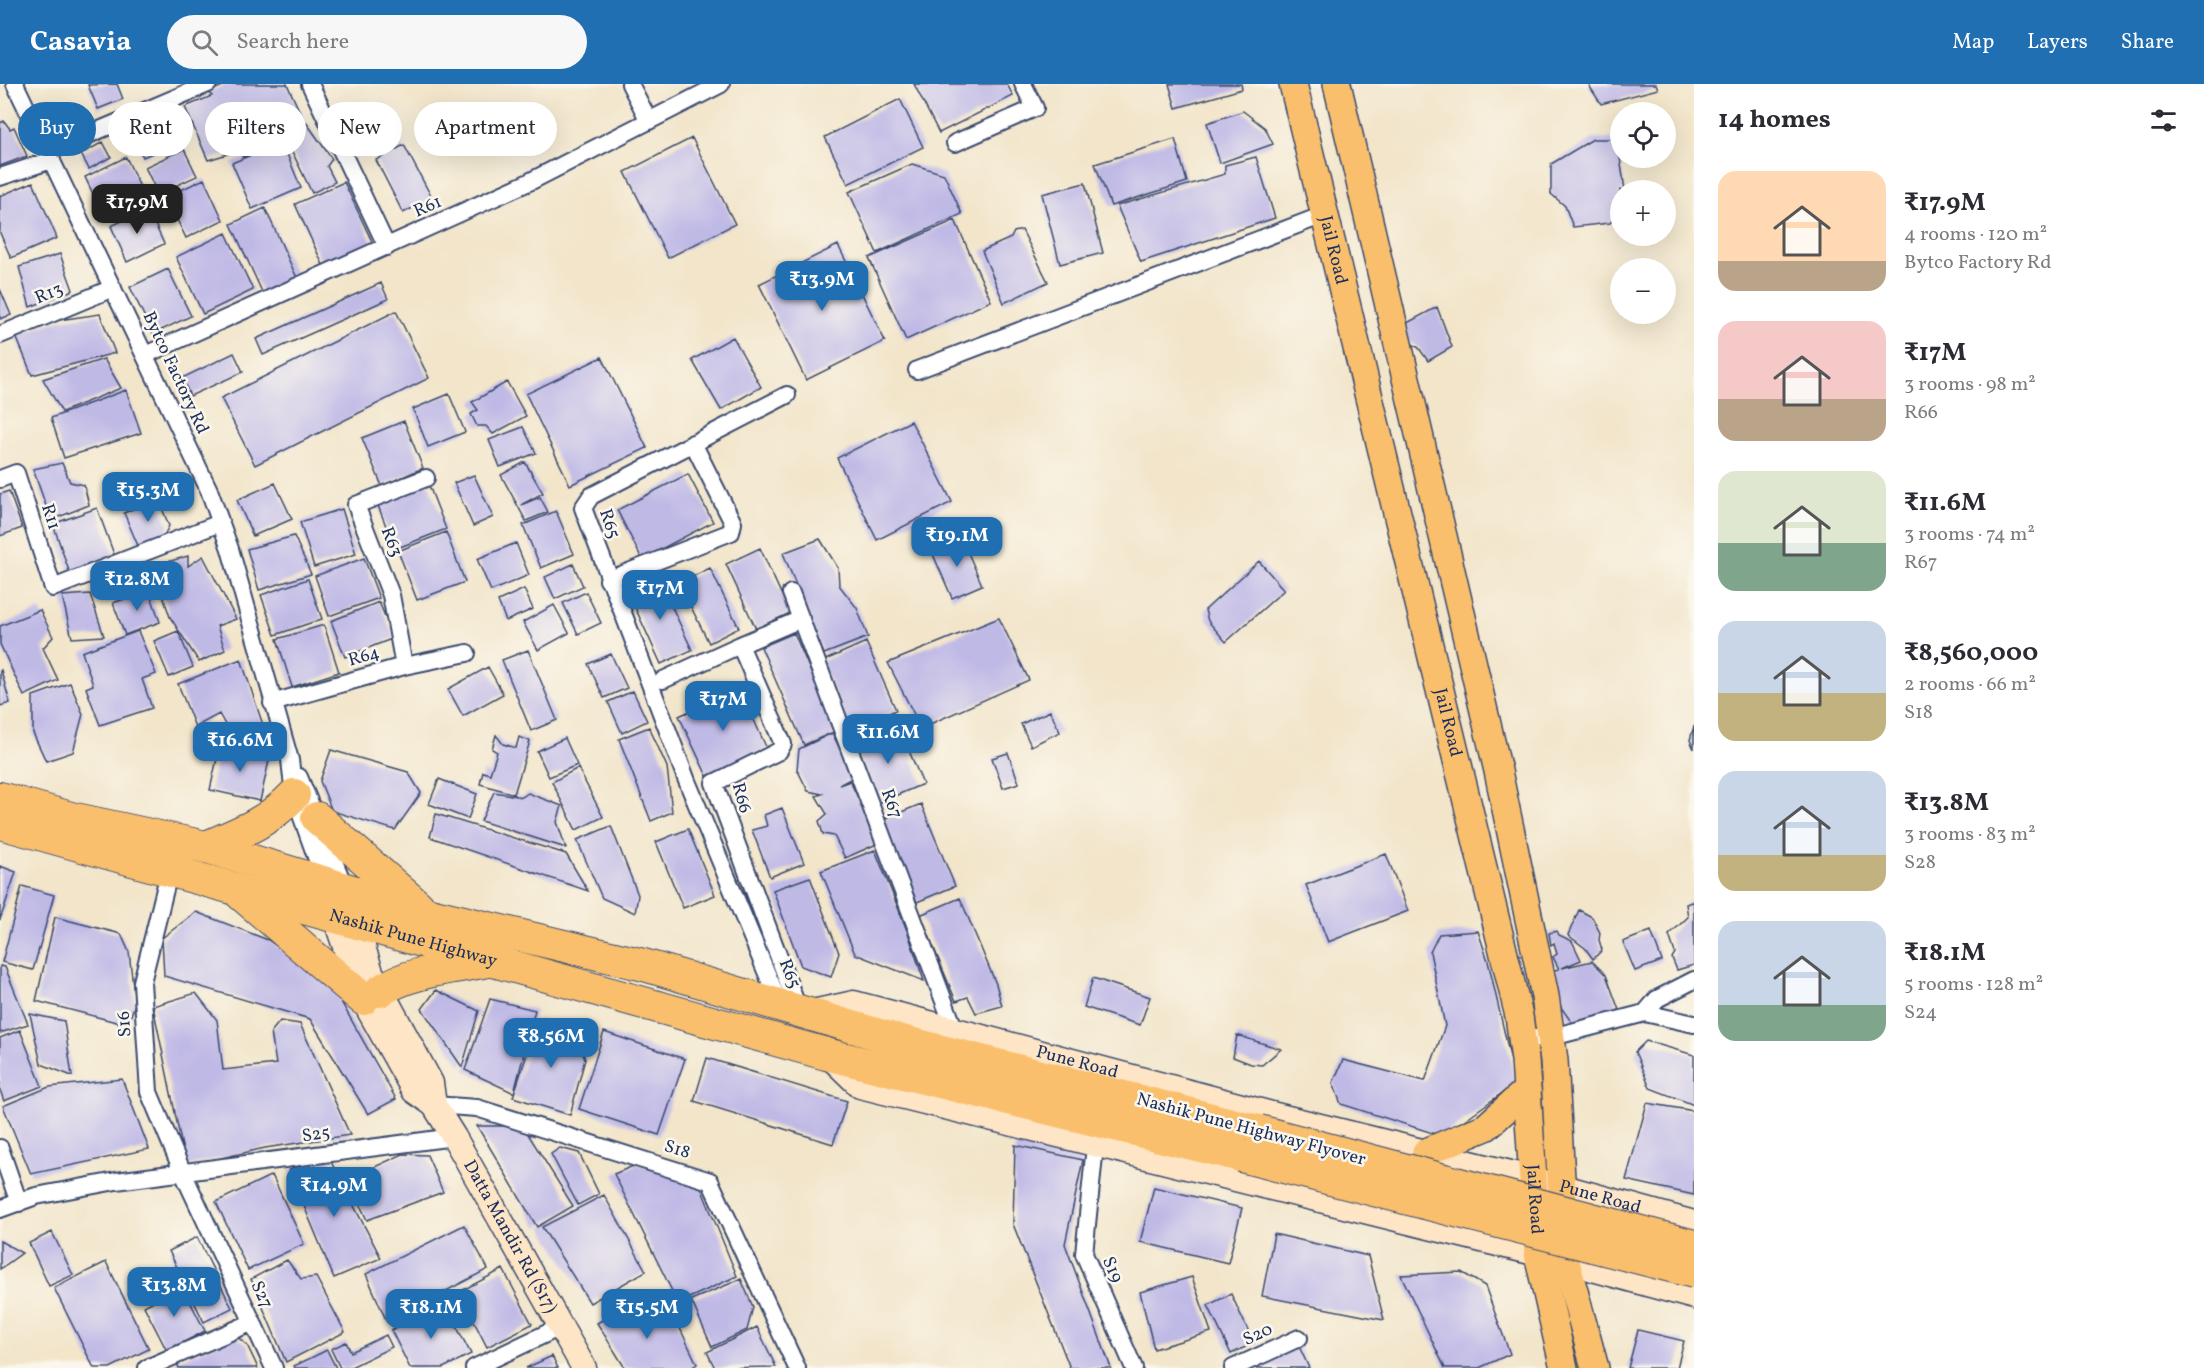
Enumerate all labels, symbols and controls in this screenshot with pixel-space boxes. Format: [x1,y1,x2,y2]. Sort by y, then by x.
search box [167,15,587,69]
text: Casavia [30,23,131,62]
icon: search [188,26,221,59]
text: Search here [236,27,349,58]
text: Map [1952,28,1994,57]
text: Layers [2027,28,2088,57]
text: Share [2121,28,2174,57]
chip: Buy [18,102,96,156]
chip: Rent [108,102,193,156]
chip: Filters [205,102,306,156]
chip: New [318,102,402,156]
chip: Apartment [414,102,557,156]
map controls [1610,102,1676,324]
button: locate [1610,102,1676,168]
text: 14 homes [1718,102,1831,138]
icon: filters [2147,104,2180,137]
button: + [1610,180,1676,246]
pin: ₹17.9M [88,184,186,235]
text: ₹17.9M [1904,185,1986,221]
text: ₹17.9M [106,189,168,217]
street label: R61 [410,190,446,224]
icon: home [1766,195,1838,267]
street label: Jail Road [1313,213,1354,287]
text: 4 rooms · 120 m² [1904,221,2047,249]
text: Bytco Factory Rd [1904,249,2051,277]
button: − [1610,258,1676,324]
pin: ₹13.9M [773,261,871,312]
text: ₹13.9M [789,266,855,294]
street label: R13 [31,277,67,311]
street label: Bytco Factory Rd [136,308,214,438]
text: ₹17M [1904,335,1966,371]
icon: home [1766,345,1838,417]
text: 3 rooms · 98 m² [1904,371,2036,399]
text: R66 [1904,399,1938,427]
pin: ₹15.3M [99,472,197,523]
text: ₹15.3M [116,477,180,505]
text: ₹11.6M [1904,485,1986,521]
icon: home [1766,495,1838,567]
street label: R11 [34,501,66,533]
street label: R65 [592,506,626,542]
pin: ₹19.1M [908,517,1006,568]
text: 3 rooms · 74 m² [1904,521,2035,549]
text: ₹19.1M [925,522,989,550]
street label: R63 [374,523,408,561]
text: R67 [1904,549,1938,577]
pin: ₹12.8M [88,561,186,612]
text: ₹12.8M [104,566,170,594]
pin: ₹17M [624,570,696,621]
text: ₹17M [636,575,684,603]
text: ₹8,560,000 [1904,635,2038,671]
street label: R64 [345,641,383,673]
icon: home [1766,645,1838,717]
text: 2 rooms · 66 m² [1904,671,2036,699]
pin: ₹17M [687,681,759,732]
text: ₹17M [699,686,747,714]
street label: Jail Road [1427,686,1468,759]
text: S18 [1904,699,1933,727]
pin: ₹11.6M [839,714,937,765]
text: ₹11.6M [856,719,920,747]
pin: ₹16.6M [191,722,289,773]
text: ₹16.6M [207,727,273,755]
street label: R66 [725,780,757,816]
text: ₹13.8M [1904,785,1989,821]
street label: R67 [874,786,908,822]
icon: home [1766,795,1838,867]
text: 3 rooms · 83 m² [1904,821,2036,849]
text: S28 [1904,849,1936,877]
street label: Nashik Pune Highway [326,903,500,974]
text: ₹18.1M [1904,935,1986,971]
icon: home [1766,945,1838,1017]
street label: R65 [772,955,806,993]
text: 5 rooms · 128 m² [1904,971,2043,999]
text: S24 [1904,999,1937,1027]
street label: S16 [112,1010,138,1038]
pin: ₹8.56M [502,1018,600,1069]
text: ₹8.56M [517,1023,585,1051]
street label: Pune Road [1033,1039,1121,1085]
street label: Nashik Pune Highway Flyover [1134,1087,1369,1173]
street label: S25 [300,1121,332,1149]
street label: S18 [661,1134,693,1166]
street label: Datta Mandir Rd (S17) [457,1155,563,1318]
street label: Jail Road [1520,1164,1549,1235]
pin: ₹14.9M [285,1167,383,1218]
text: ₹14.9M [300,1172,368,1200]
street label: Pune Road [1556,1174,1644,1220]
street label: S19 [1095,1253,1129,1287]
pin: ₹13.8M [125,1267,223,1318]
text: ₹13.8M [141,1272,207,1300]
street label: S27 [244,1277,278,1313]
pin: ₹18.1M [382,1289,480,1340]
pin: ₹15.5M [598,1289,696,1340]
text: ₹18.1M [400,1294,462,1322]
text: ₹15.5M [615,1294,679,1322]
street label: S20 [1239,1317,1277,1353]

